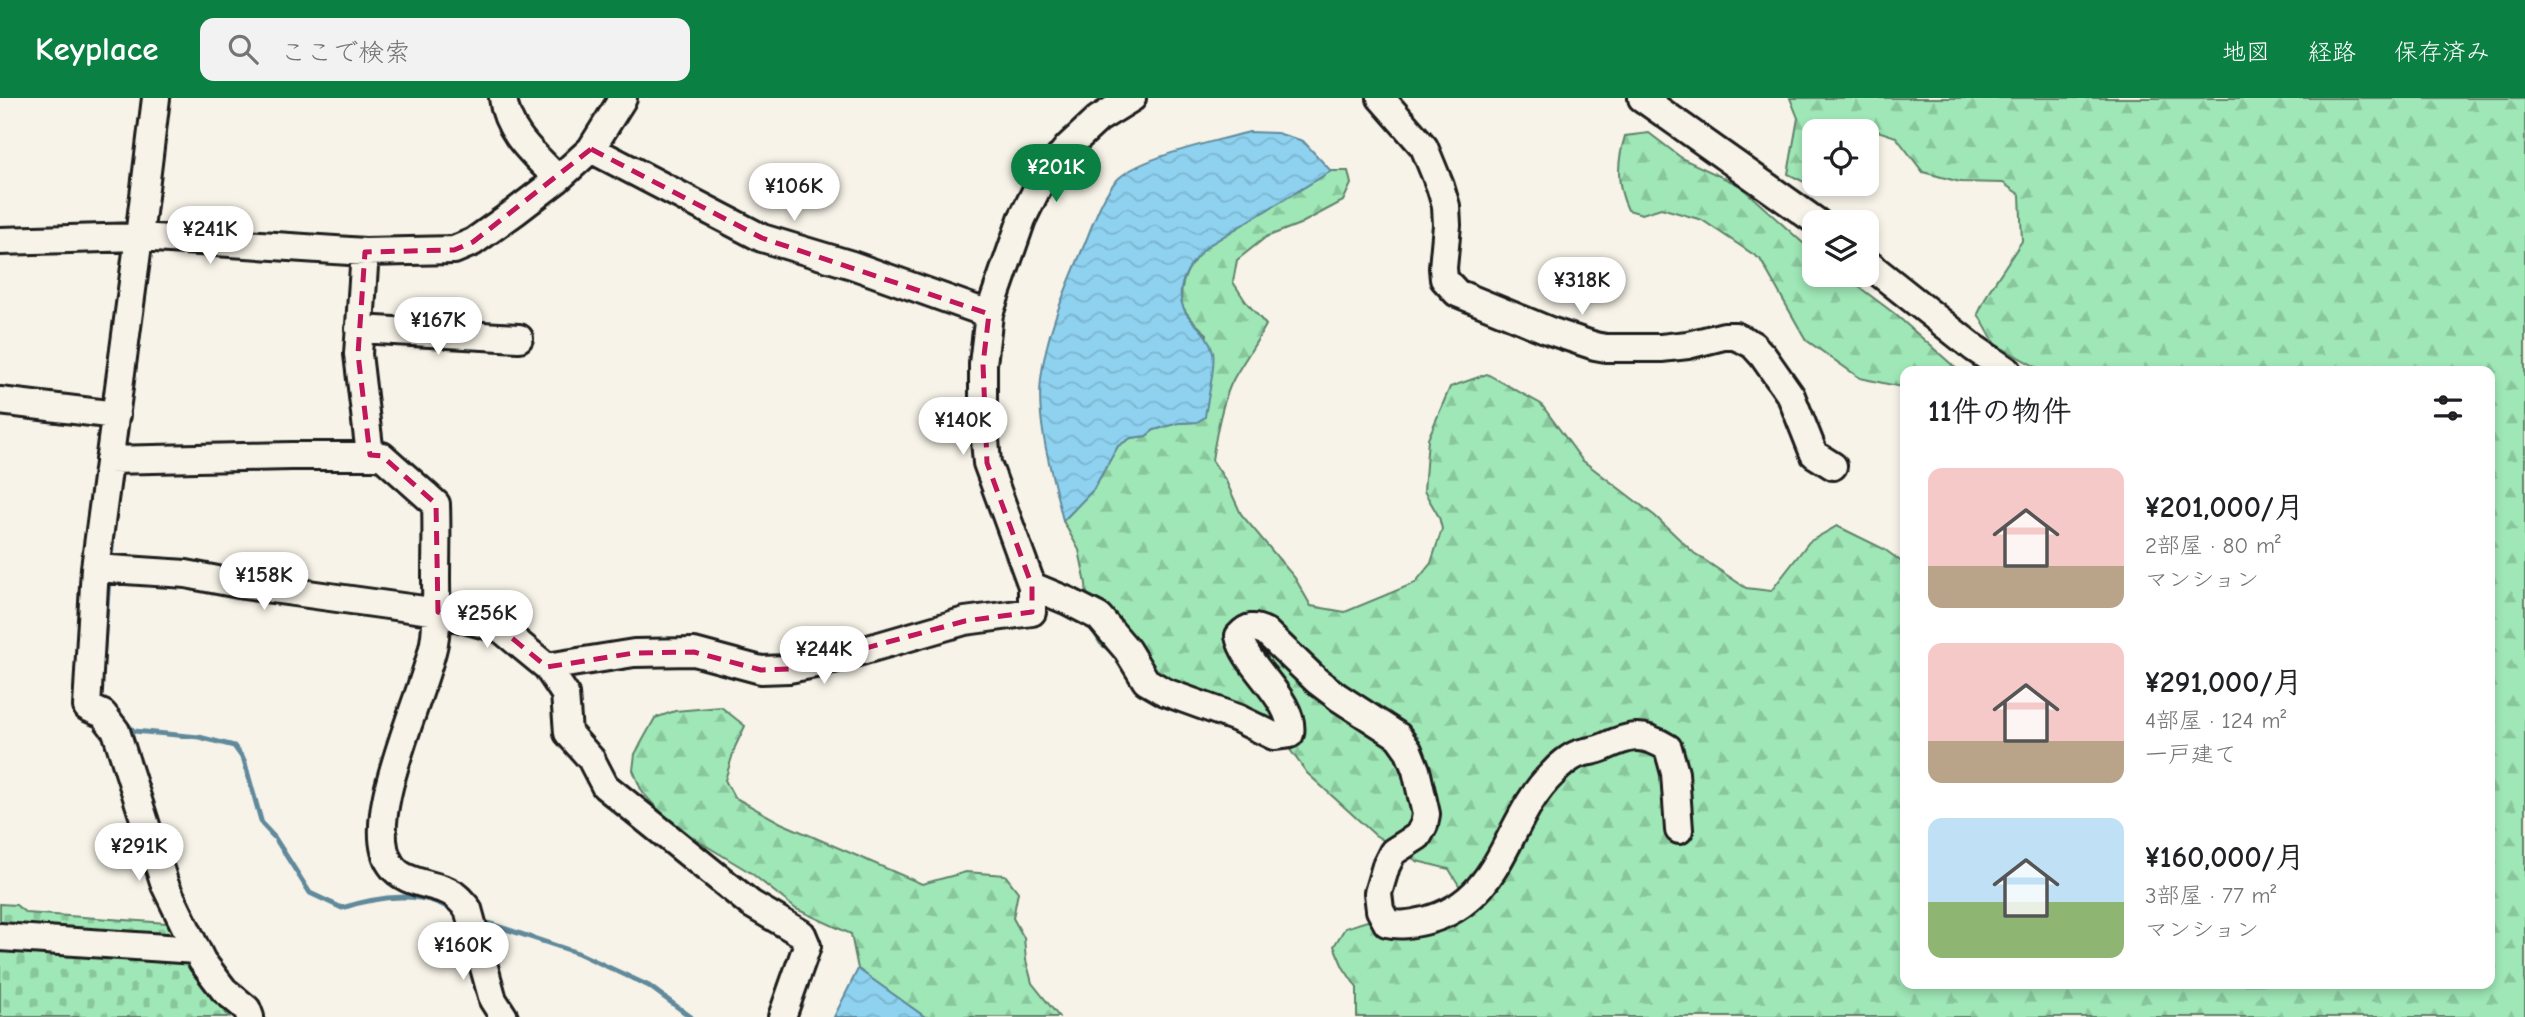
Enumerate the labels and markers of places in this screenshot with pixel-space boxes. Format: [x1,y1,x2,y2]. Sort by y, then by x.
pin: ¥201K [1007,144,1105,204]
pin: ¥106K [745,164,843,223]
pin: ¥241K [161,206,259,266]
pin: ¥318K [1533,258,1631,317]
pin: ¥167K [389,298,487,357]
pin: ¥140K [914,398,1012,457]
pin: ¥158K [215,552,313,612]
pin: ¥256K [438,590,536,650]
pin: ¥244K [775,626,873,686]
pin: ¥291K [90,824,188,883]
pin: ¥160K [414,922,512,982]

